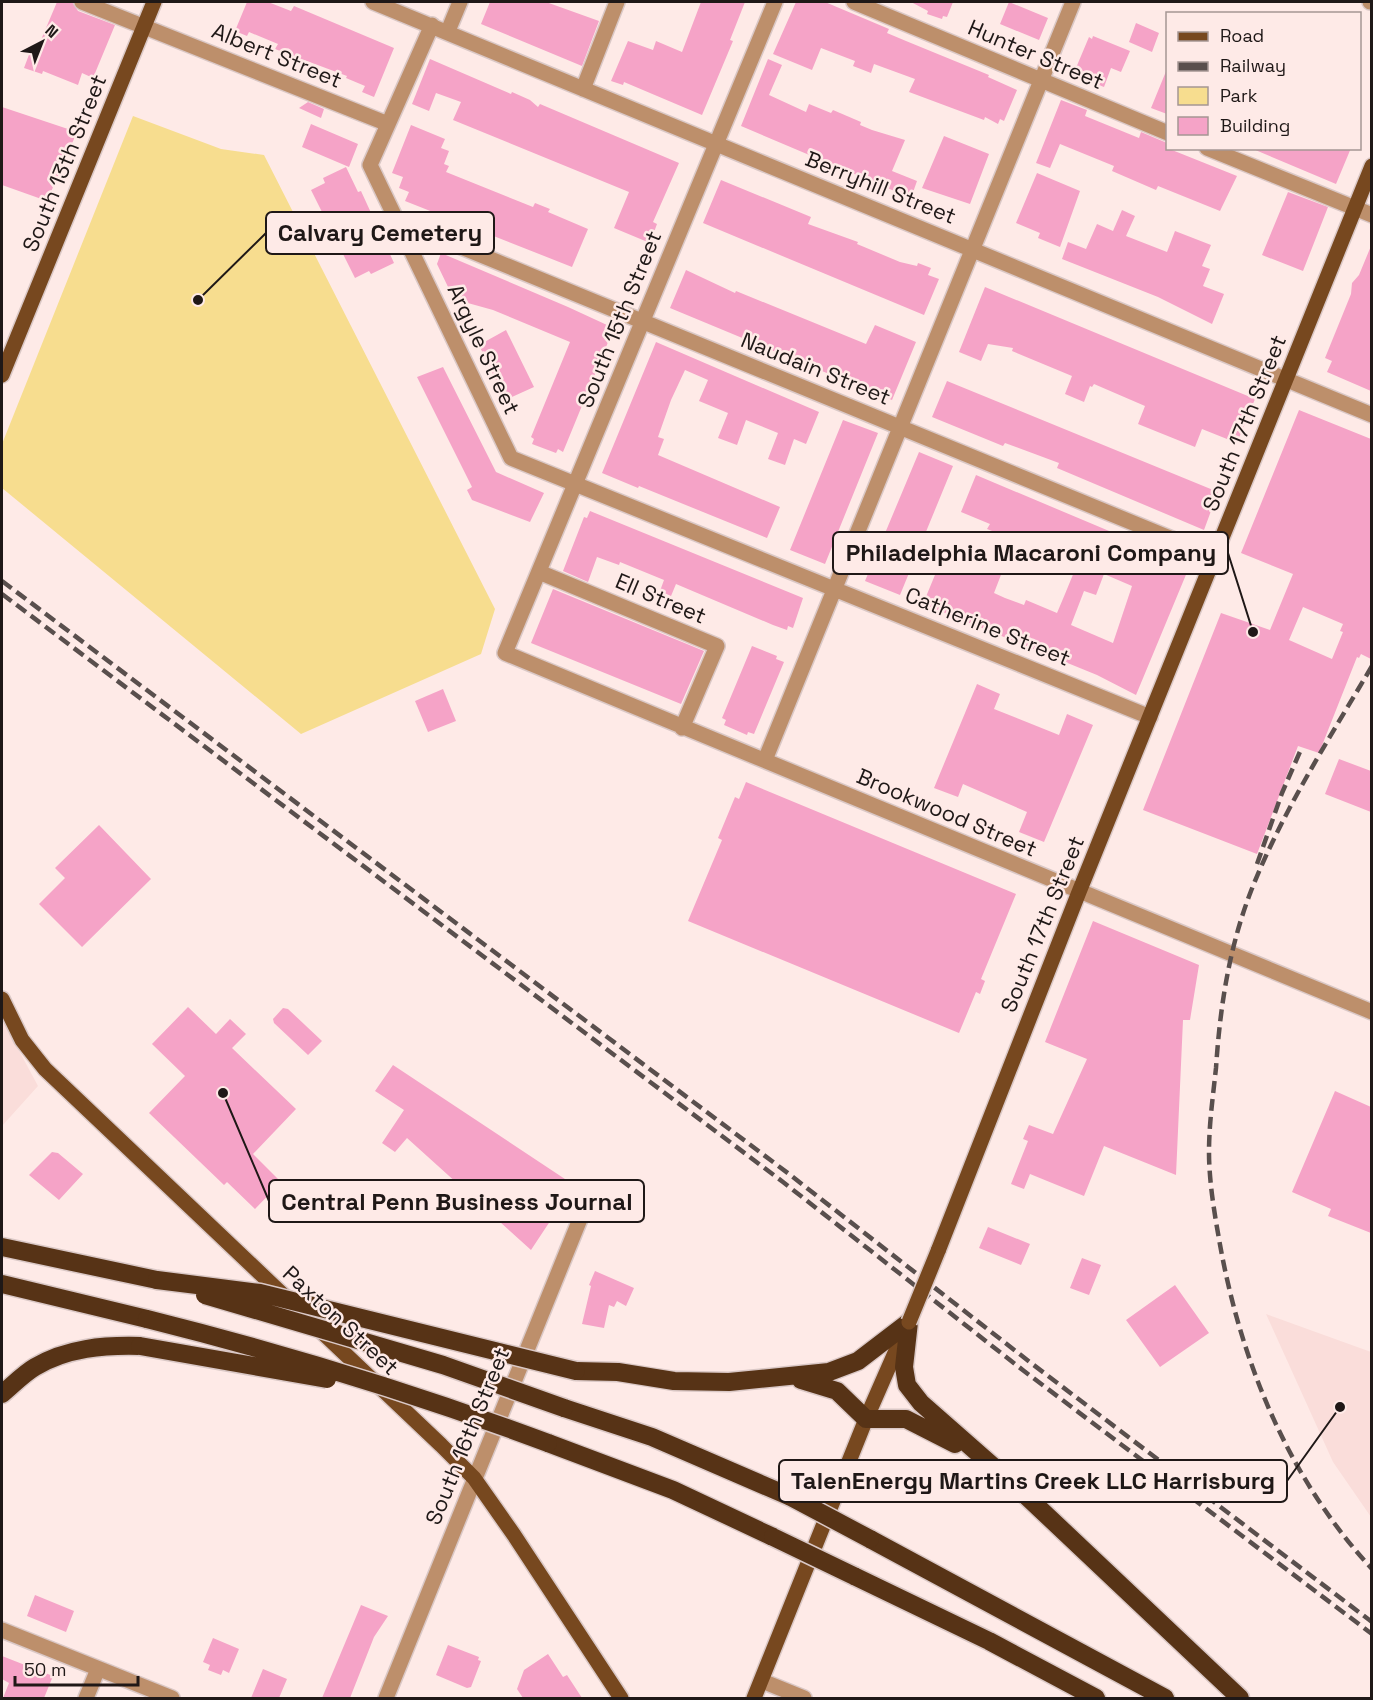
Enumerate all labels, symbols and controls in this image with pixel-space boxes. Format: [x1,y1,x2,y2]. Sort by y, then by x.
north arrow [12,12,72,72]
legend [1166,12,1361,150]
street label: Hunter Street [964,13,1108,95]
street label: Albert Street [208,16,346,94]
text: N [41,20,63,43]
text: Road [1220,24,1264,47]
text: Railway [1220,54,1286,77]
street label: South 13th Street [16,70,112,256]
text: Park [1220,84,1258,107]
text: Building [1220,114,1290,137]
street label: Berryhill Street [802,144,960,230]
callout: Calvary Cemetery [266,212,494,254]
text: Calvary Cemetery [278,217,482,248]
street label: South 15th Street [571,226,667,412]
street label: Argyle Street [442,279,526,419]
street label: Naudain Street [737,325,895,411]
street label: South 17th Street [1196,331,1292,515]
callout: Philadelphia Macaroni Company [833,532,1228,574]
text: Philadelphia Macaroni Company [846,537,1216,568]
street label: Ell Street [611,566,711,630]
street label: Catherine Street [901,580,1075,672]
street label: Brookwood Street [853,761,1041,863]
street label: South 17th Street [994,832,1090,1016]
callout: Central Penn Business Journal [269,1180,644,1222]
text: Central Penn Business Journal [281,1186,633,1217]
street label: Paxton Street [277,1259,405,1381]
street label: South 16th Street [419,1343,515,1529]
callout: TalenEnergy Martins Creek LLC Harrisburg [779,1460,1287,1502]
text: TalenEnergy Martins Creek LLC Harrisburg [791,1465,1275,1496]
scale bar [15,1649,138,1687]
text: 50 m [24,1658,66,1681]

